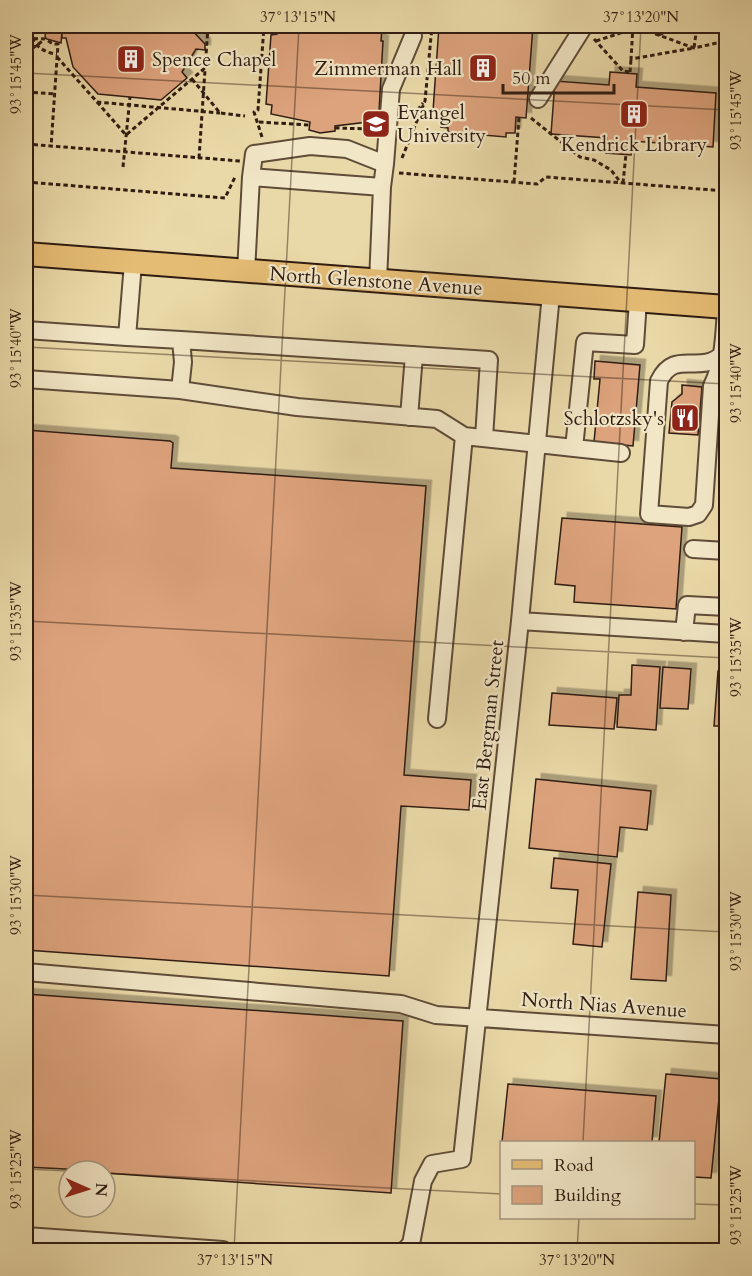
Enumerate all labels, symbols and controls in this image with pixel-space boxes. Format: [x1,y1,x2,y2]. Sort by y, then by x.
text: 37°13'15"N [260,7,336,27]
text: 37°13'20"N [603,7,679,27]
text: 93°15'45"W [6,34,26,114]
building icon: Spence Chapel [115,43,147,75]
place label: Spence Chapel [152,46,276,73]
building icon: Zimmerman Hall [467,52,499,84]
place label: Zimmerman Hall [314,55,462,82]
scale bar [503,57,614,95]
text: 50 m [512,66,551,91]
text: 93°15'45"W [726,70,746,150]
building icon: Kendrick Library [618,98,650,130]
place label: Evangel University [397,99,486,149]
school or university icon: Evangel University [360,108,392,140]
place label: Kendrick Library [561,131,708,158]
street label: North Glenstone Avenue [268,260,484,302]
text: 93°15'40"W [6,308,26,388]
text: 93°15'40"W [726,343,746,423]
restaurant icon: Schlotzsky's [669,402,701,434]
place label: Schlotzsky's [564,405,664,432]
text: 93°15'35"W [6,581,26,661]
text: 93°15'35"W [726,617,746,697]
street label: East Bergman Street [466,638,510,811]
text: 93°15'30"W [6,855,26,935]
text: 93°15'30"W [726,891,746,971]
street label: North Nias Avenue [520,986,688,1024]
text: 93°15'25"W [6,1129,26,1209]
legend [500,1141,695,1219]
text: Road [554,1153,594,1178]
north arrow [57,1159,117,1219]
text: 93°15'25"W [726,1165,746,1245]
text: N [90,1182,112,1197]
text: Building [554,1183,622,1208]
text: 37°13'15"N [197,1250,273,1270]
text: 37°13'20"N [539,1250,615,1270]

